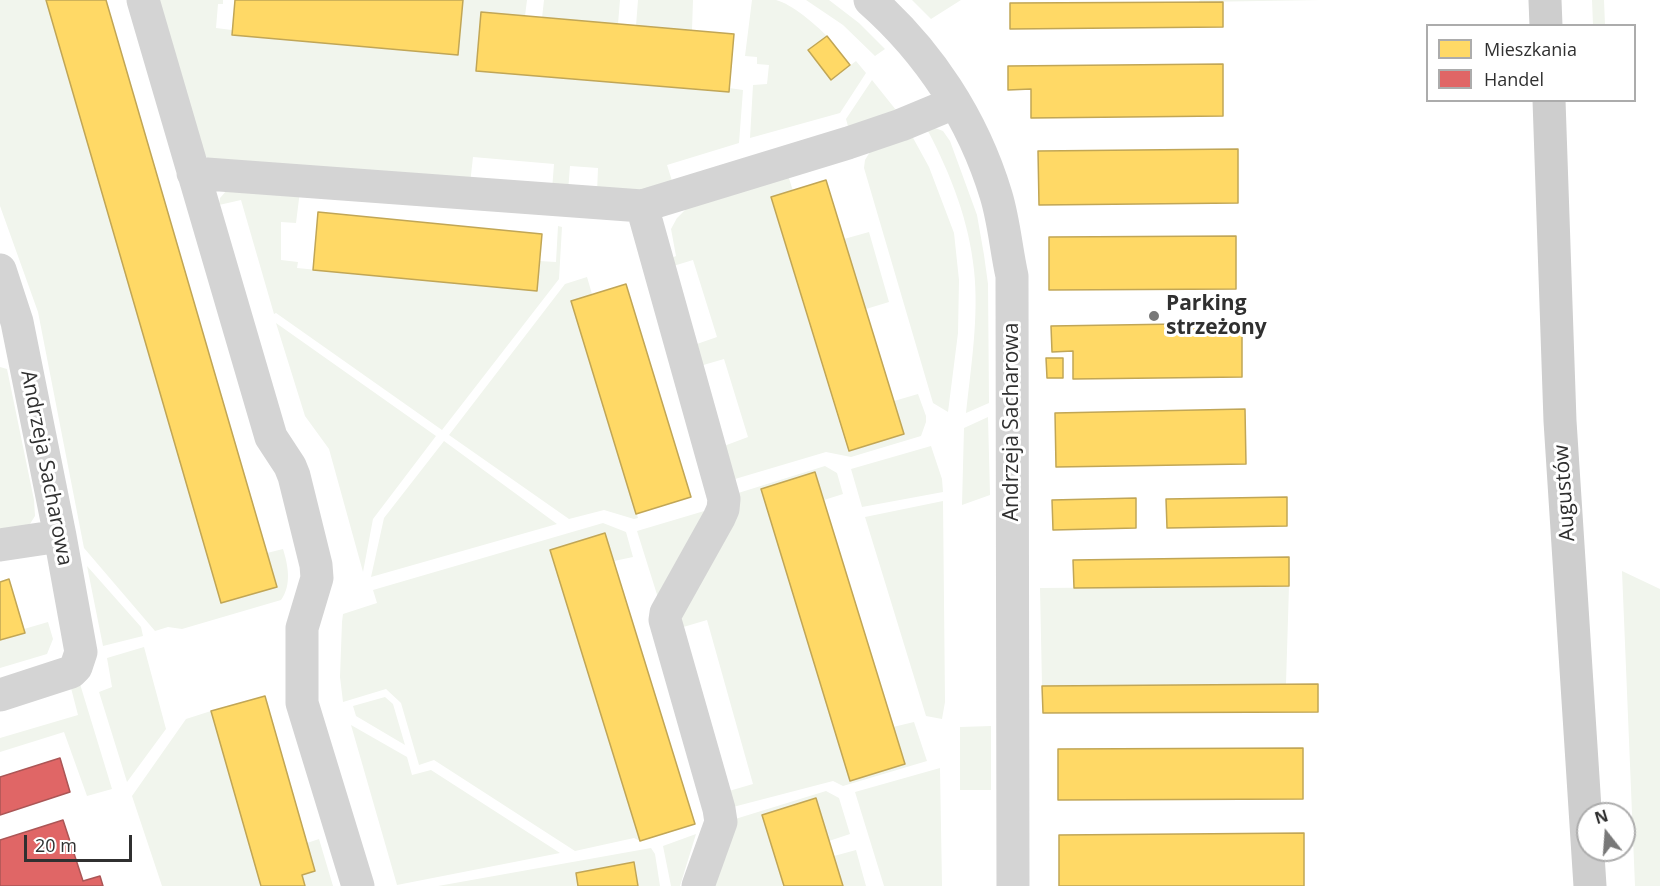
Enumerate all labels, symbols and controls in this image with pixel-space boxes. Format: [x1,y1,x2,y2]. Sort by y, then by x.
legend [1426,24,1636,102]
text: Mieszkania [1484,37,1577,61]
text: Handel [1484,67,1544,91]
place label: Parking strzeżony [1166,291,1267,341]
marker: Parking strzeżony [1147,309,1161,323]
street label: Andrzeja Sacharowa [999,323,1025,521]
street label: Andrzeja Sacharowa [15,368,77,568]
street label: Augustów [1549,444,1581,542]
north arrow [1576,802,1636,862]
text: N [1592,804,1611,829]
scale bar [27,823,135,861]
text: 20 m [35,833,77,857]

